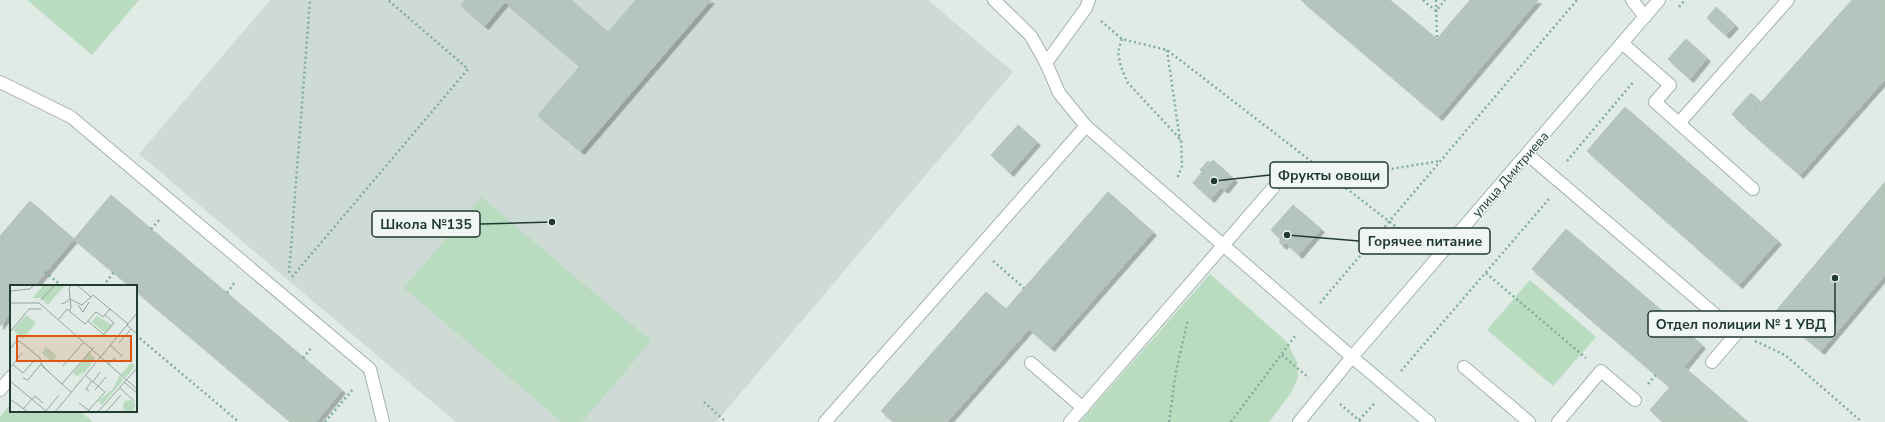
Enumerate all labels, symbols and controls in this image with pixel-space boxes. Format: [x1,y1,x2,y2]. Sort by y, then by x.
street label: улица Дмитриева [1468,128,1553,221]
callout: Фрукты овощи [1270,162,1388,188]
text: Фрукты овощи [1278,166,1380,185]
callout: Школа №135 [372,211,480,237]
text: Школа №135 [380,215,472,234]
callout: Горячее питание [1359,228,1490,254]
text: Горячее питание [1368,232,1482,251]
inset map [10,285,137,412]
callout: Отдел полиции № 1 УВД [1648,311,1835,337]
text: Отдел полиции № 1 УВД [1656,315,1826,334]

